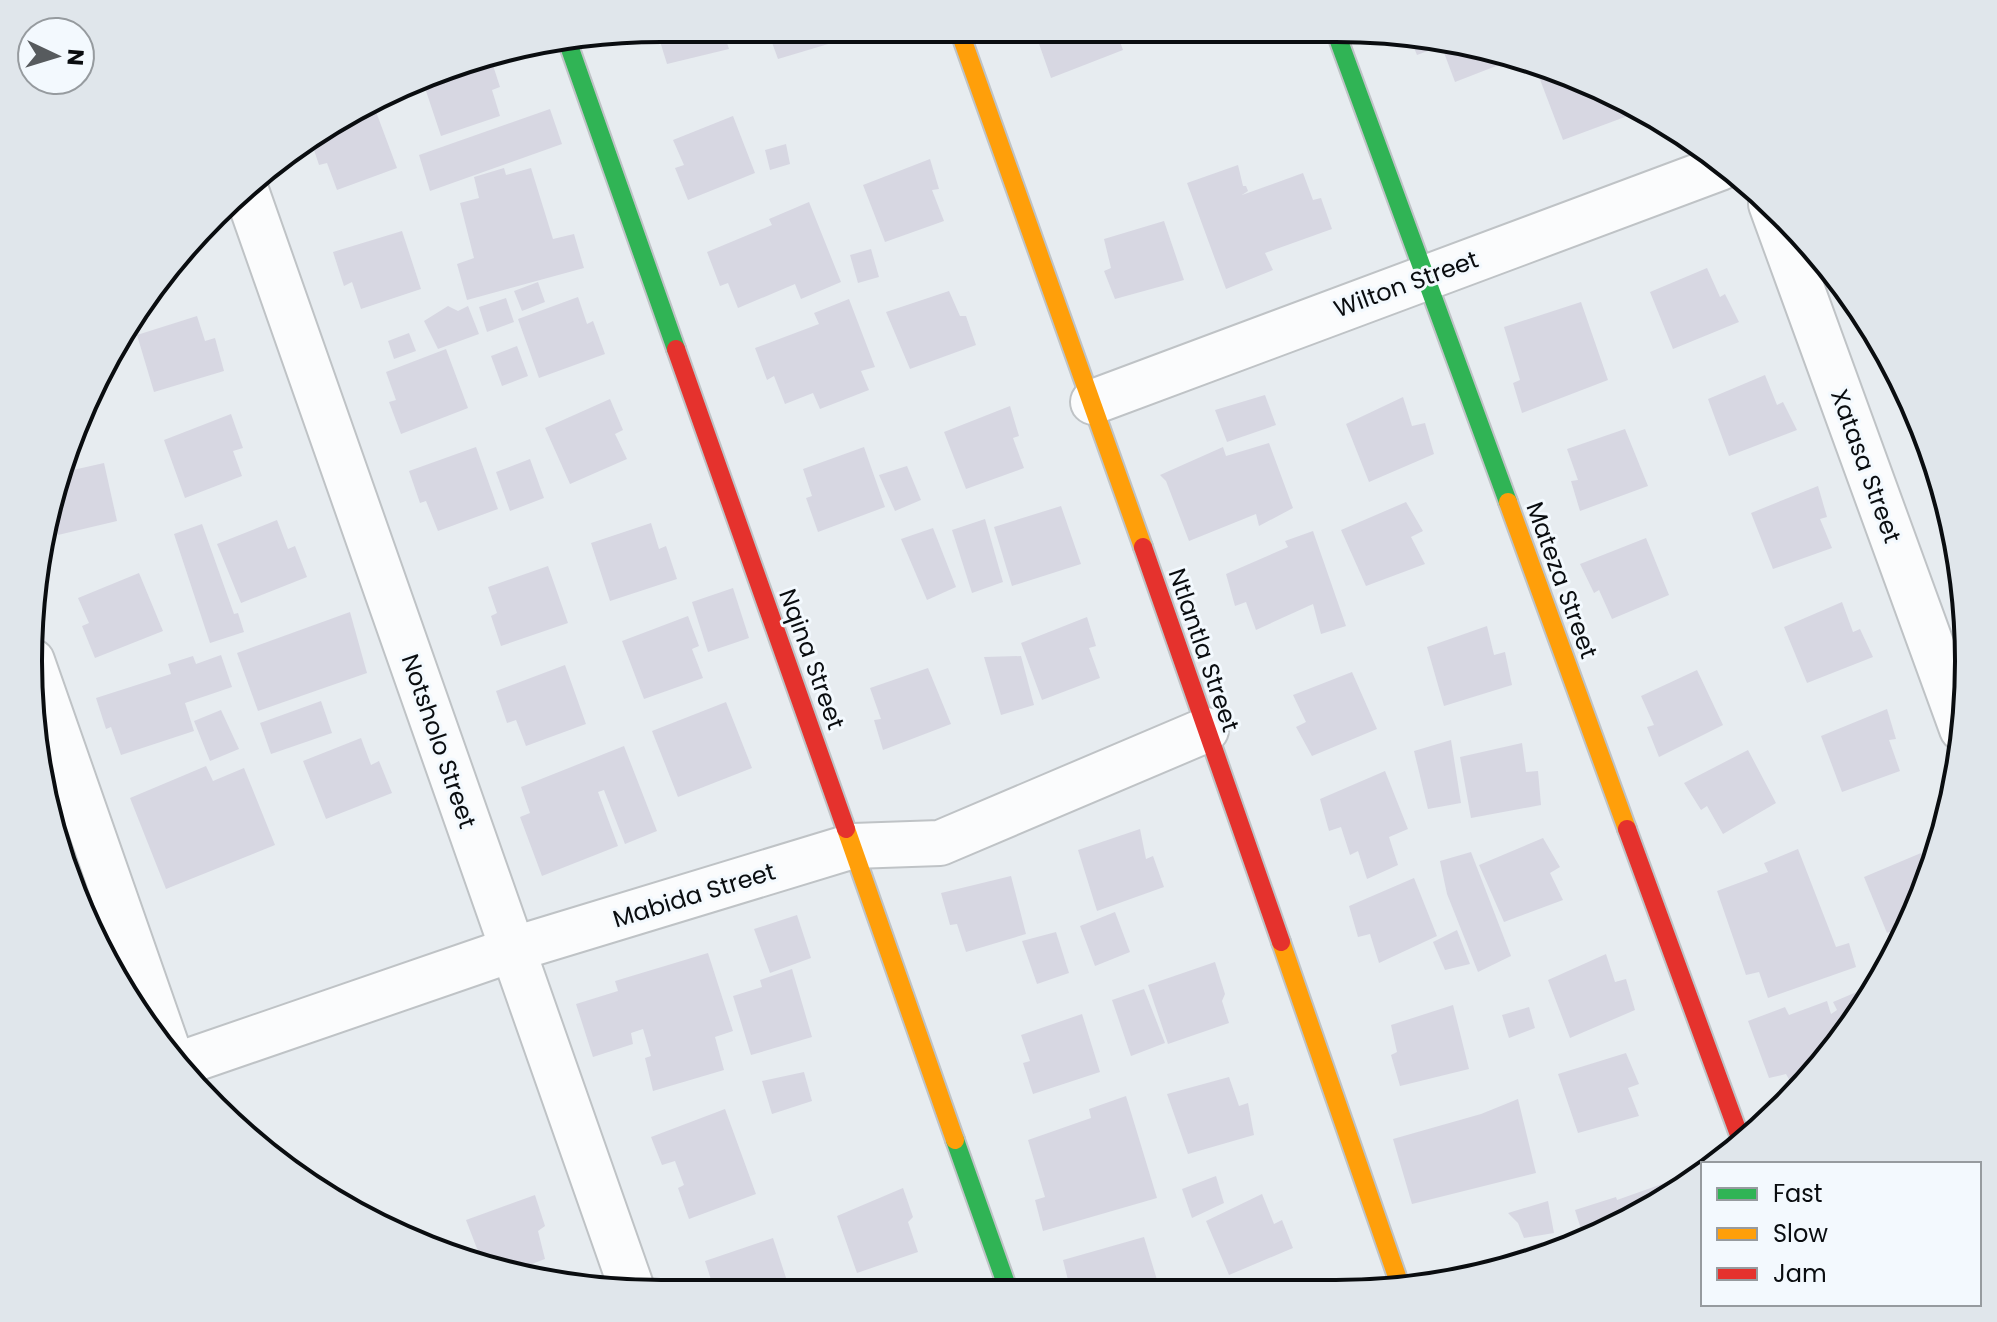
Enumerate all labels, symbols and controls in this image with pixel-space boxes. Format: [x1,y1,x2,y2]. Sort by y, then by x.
north arrow [16,16,96,96]
text: N [59,48,91,67]
street label: Wilton Street [1329,243,1483,325]
street label: Xatasa Street [1823,384,1909,548]
street label: Mateza Street [1518,497,1606,663]
street label: Ntlantla Street [1161,564,1247,736]
street label: Nqina Street [771,584,853,734]
street label: Notsholo Street [394,650,484,832]
street label: Mabida Street [609,855,779,935]
legend [1701,1162,1981,1306]
text: Fast [1773,1177,1823,1210]
text: Slow [1773,1217,1828,1250]
text: Jam [1773,1257,1827,1290]

